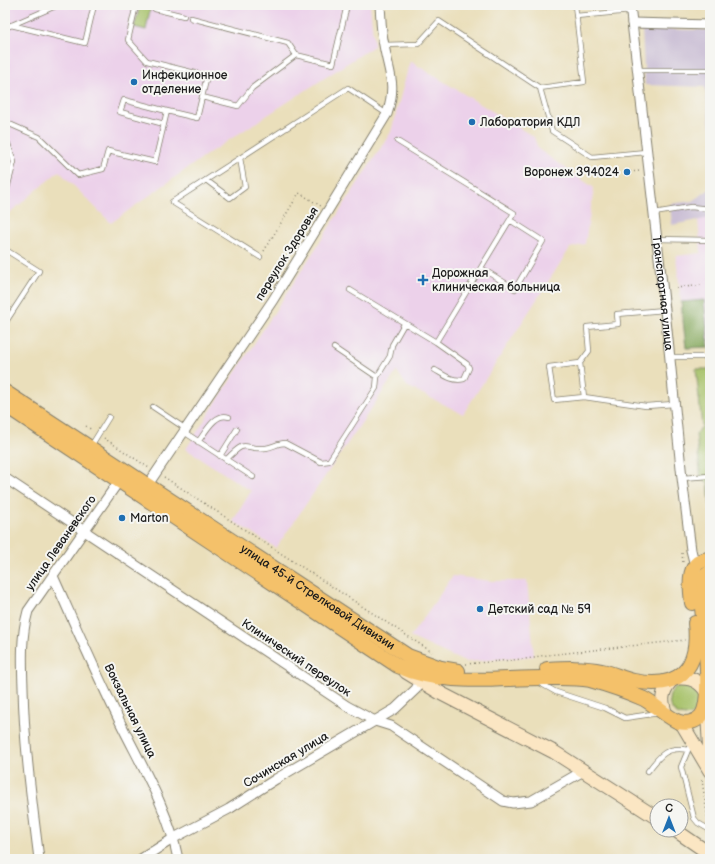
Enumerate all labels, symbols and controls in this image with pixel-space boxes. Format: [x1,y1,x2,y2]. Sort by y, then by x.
place label: Инфекционное отделение [142,68,228,97]
marker: Инфекционное отделение [129,77,139,87]
place label: Лаборатория КДЛ [479,115,580,130]
marker: Лаборатория КДЛ [467,117,477,127]
place label: Воронеж 394024 [524,165,620,180]
marker: Воронеж 394024 [622,167,632,177]
street label: переулок Здоровья [252,204,322,304]
street label: Транспортная улица [649,235,677,352]
place label: Дорожная клиническая больница [432,266,560,295]
marker: Дорожная клиническая больница [417,274,429,286]
street label: улица Леваневского [22,492,100,594]
place label: Marton [130,511,169,526]
marker: Marton [117,513,127,523]
street label: улица 45-й Стрелковой Дивизии [238,541,398,653]
place label: Детский сад № 59 [488,602,591,617]
marker: Детский сад № 59 [475,604,485,614]
street label: Клинический переулок [238,616,354,701]
street label: Вокзальная улица [101,661,159,761]
street label: Сочинская улица [241,729,331,791]
north arrow [649,798,689,838]
text: С [665,802,673,815]

